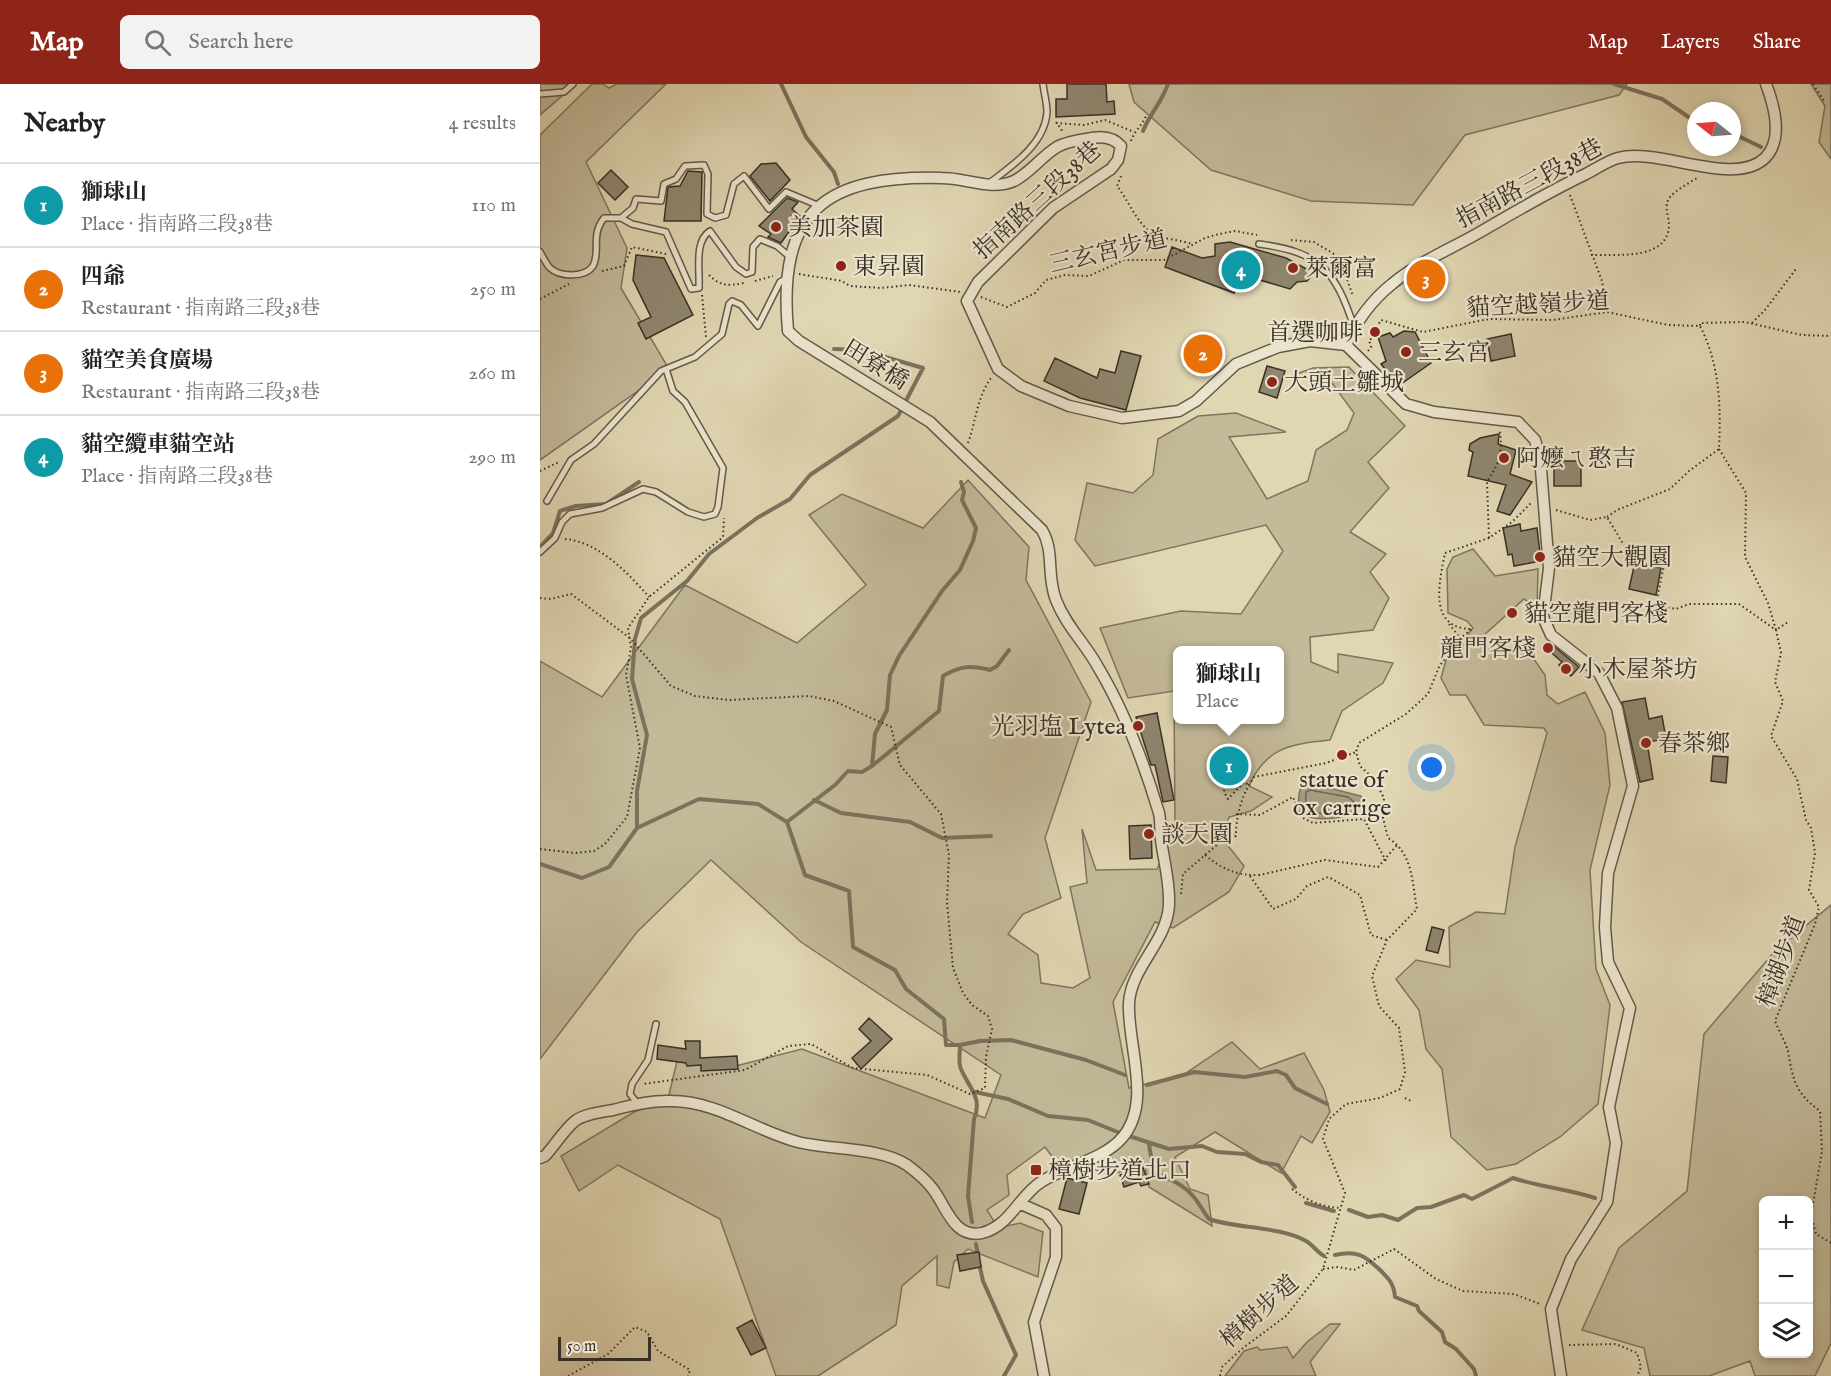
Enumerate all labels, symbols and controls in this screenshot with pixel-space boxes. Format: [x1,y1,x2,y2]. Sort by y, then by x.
search box [120,15,540,69]
text: Map [30,25,84,60]
icon: search [141,26,174,59]
text: Search here [189,28,293,56]
text: Map [1588,29,1628,56]
text: Layers [1661,29,1720,56]
text: Share [1753,29,1801,56]
north arrow [1687,102,1741,156]
text: Nearby [24,107,105,140]
text: 4 results [449,111,516,136]
street label: 指南路三段38巷 [1451,133,1609,236]
street label: 指南路三段38巷 [967,135,1109,267]
text: 獅球山 [81,179,147,207]
text: 1 [40,193,47,218]
text: 110 m [472,193,516,218]
text: Place · 指南路三段38巷 [81,212,273,237]
place label: 美加茶園 [788,213,884,244]
marker: 美加茶園 [769,220,783,234]
street label: 三玄宮步道 [1046,224,1170,281]
pin: 4 [1222,248,1260,292]
place label: 東昇園 [853,252,925,283]
place label: 萊爾富 [1305,254,1377,285]
pin: 3 [1406,256,1446,302]
marker: 東昇園 [834,259,848,273]
marker: 萊爾富 [1286,261,1300,275]
text: 四爺 [81,263,125,291]
text: 2 [39,277,48,302]
text: 250 m [470,277,516,302]
street label: 貓空越嶺步道 [1465,286,1611,325]
text: Restaurant · 指南路三段38巷 [81,296,320,321]
place label: 首選咖啡 [1267,318,1363,349]
marker: 首選咖啡 [1368,325,1382,339]
pin: 2 [1184,332,1222,376]
street label: 田寮橋 [836,333,914,397]
place label: 三玄宮 [1418,338,1490,369]
marker: 三玄宮 [1399,345,1413,359]
text: 貓空美食廣場 [81,347,213,375]
text: 3 [40,361,47,386]
text: 260 m [469,361,516,386]
place label: 大頭土雛城 [1284,368,1404,399]
marker: 大頭土雛城 [1265,375,1279,389]
text: Restaurant · 指南路三段38巷 [81,380,320,405]
text: 貓空纜車貓空站 [81,431,235,459]
place label: 阿嬤ㄟ憨吉 [1516,444,1636,475]
text: 4 [39,445,48,470]
text: 290 m [468,445,516,470]
marker: 阿嬤ㄟ憨吉 [1497,451,1511,465]
text: Place · 指南路三段38巷 [81,464,273,489]
place label: 貓空大觀園 [1552,543,1672,574]
marker: 貓空大觀園 [1533,550,1547,564]
place label: 貓空龍門客棧 [1524,599,1668,630]
marker: 貓空龍門客棧 [1505,606,1519,620]
place label: 龍門客棧 [1440,634,1536,665]
marker: 龍門客棧 [1541,641,1555,655]
popup [1173,646,1284,724]
place label: 小木屋茶坊 [1578,655,1698,686]
text: 獅球山 [1195,661,1262,689]
marker: 小木屋茶坊 [1559,662,1573,676]
text: Place [1195,689,1239,714]
place label: 光羽塩 Lytea [991,712,1127,743]
marker: 光羽塩 Lytea [1131,719,1145,733]
place label: 春茶鄉 [1658,729,1730,760]
marker: 春茶鄉 [1639,736,1653,750]
pin: 1 [1210,744,1248,788]
marker: statue of ox carrige [1335,748,1349,762]
your location [1417,753,1446,782]
place label: statue of ox carrige [1293,765,1391,824]
place label: 談天園 [1161,820,1233,851]
marker: 談天園 [1142,827,1156,841]
street label: 樟湖步道 [1751,911,1813,1012]
place label: 樟樹步道北口 [1048,1156,1192,1187]
marker: 樟樹步道北口 [1029,1163,1043,1177]
map controls [1759,1196,1813,1358]
button: + [1759,1196,1813,1250]
button: − [1759,1250,1813,1304]
street label: 樟樹步道 [1214,1268,1306,1356]
button: layers [1759,1304,1813,1358]
scale bar [558,1334,651,1362]
text: 50 m [567,1337,596,1357]

